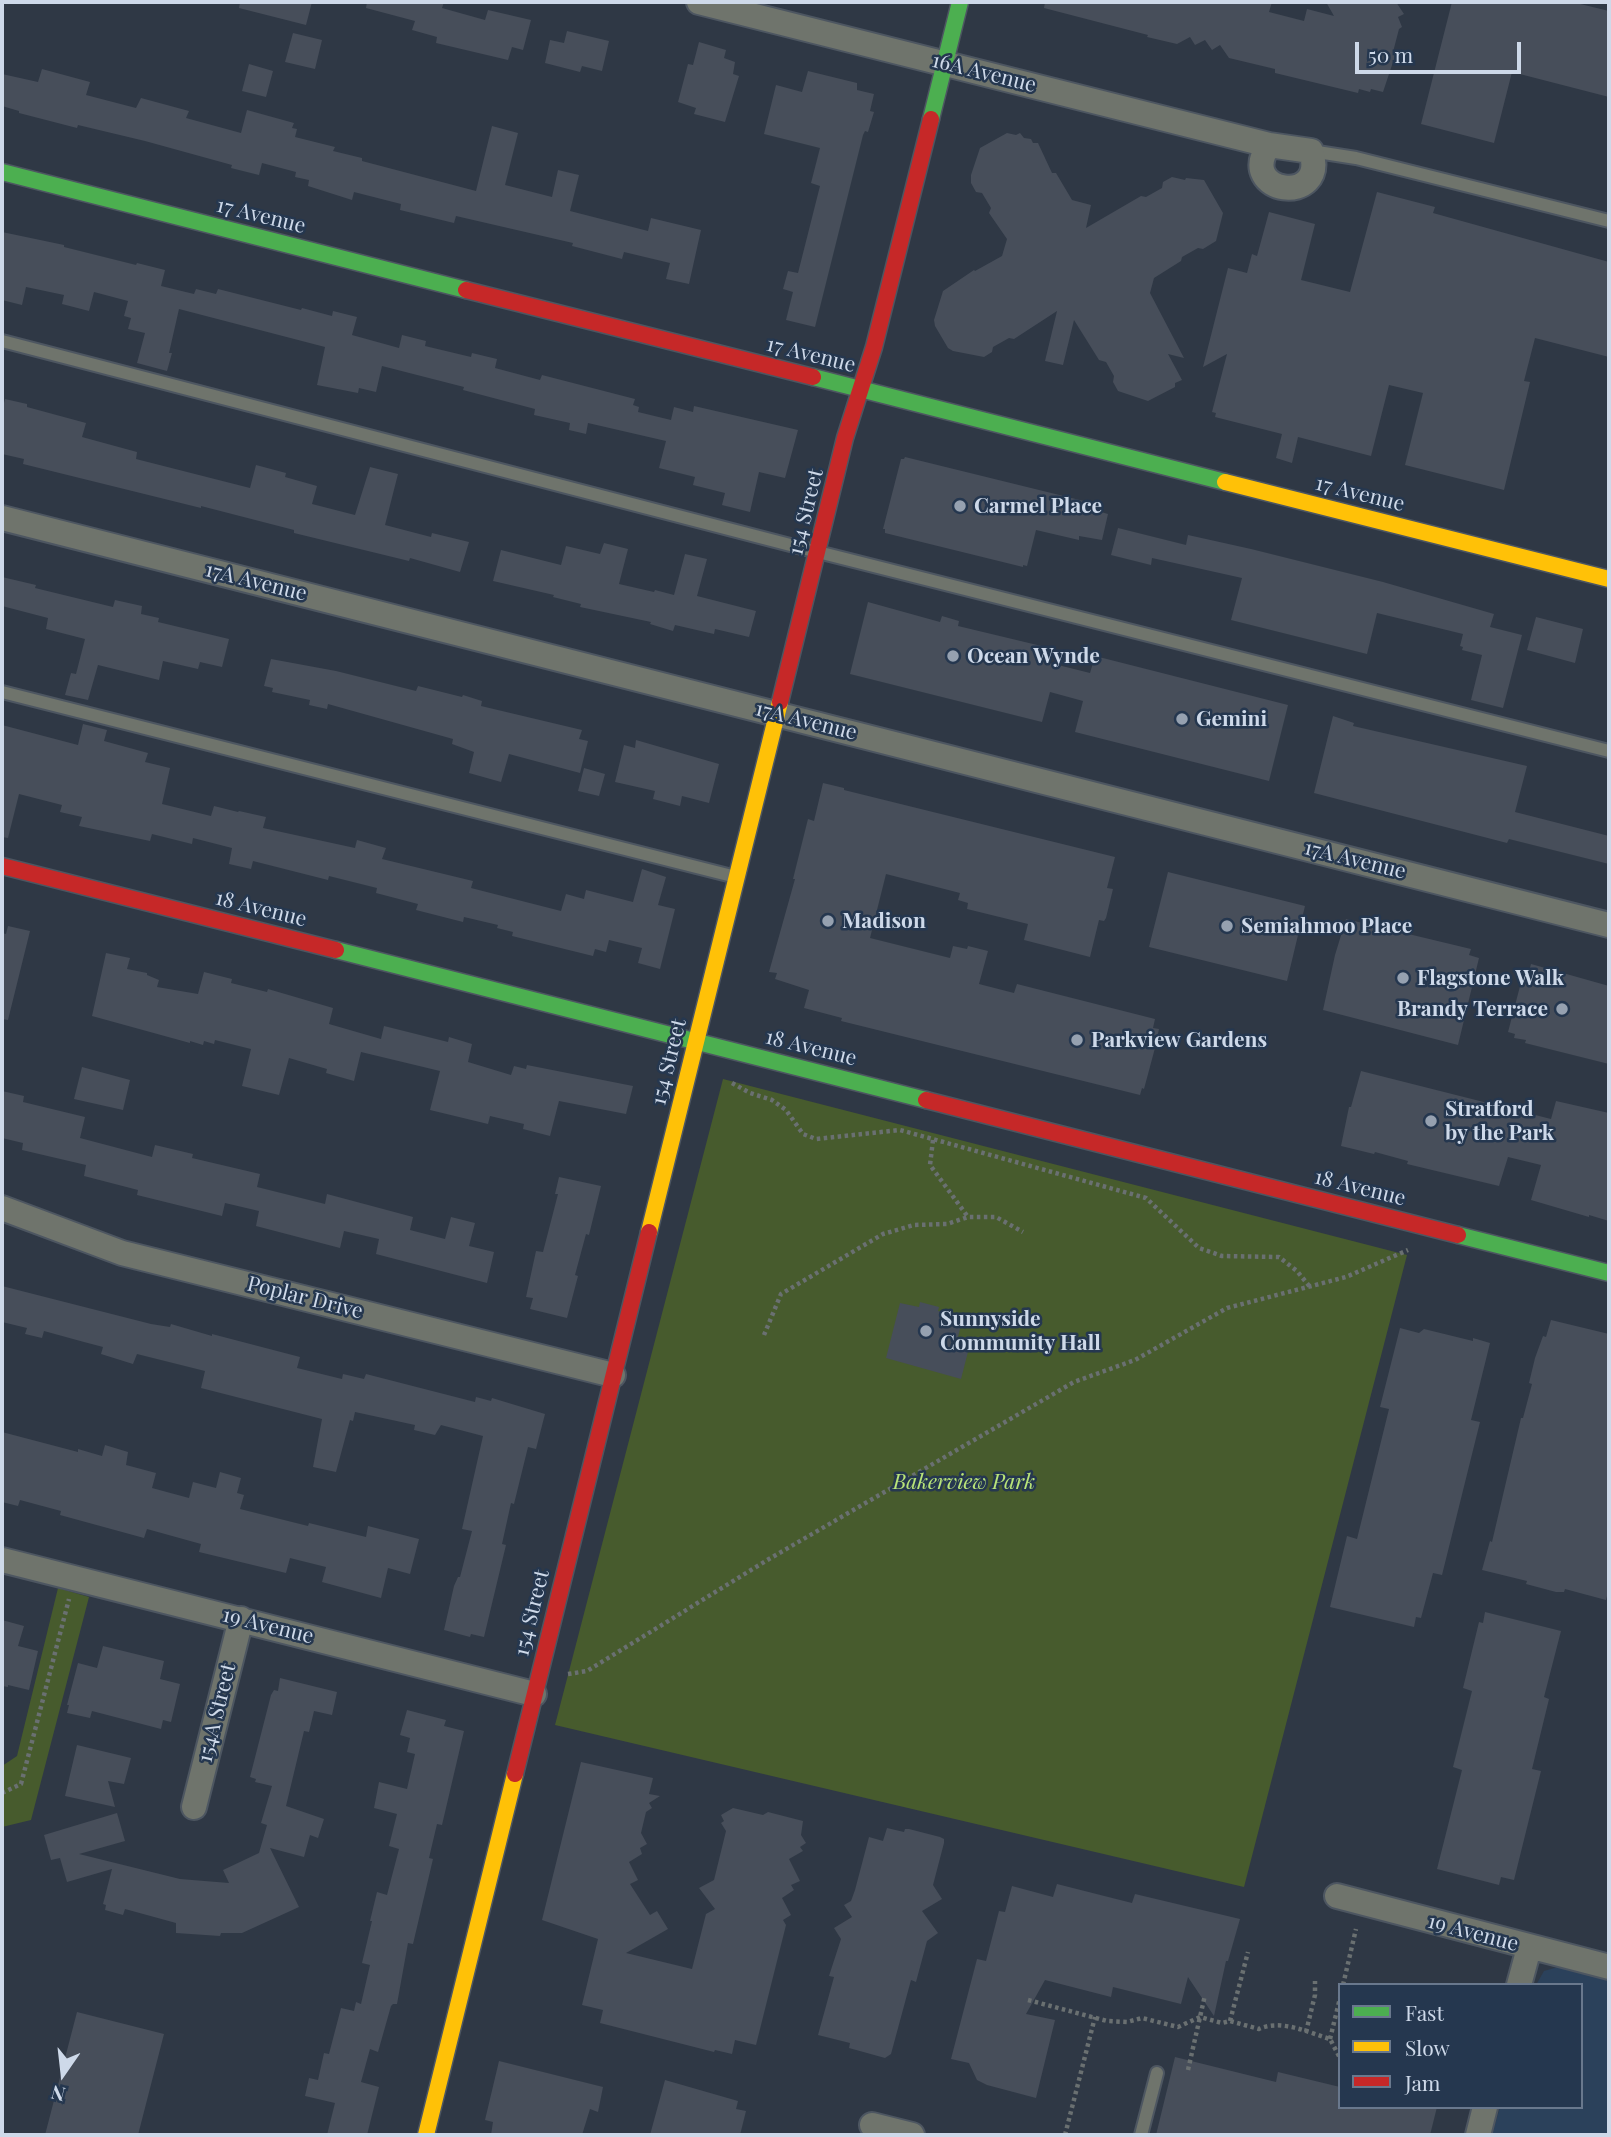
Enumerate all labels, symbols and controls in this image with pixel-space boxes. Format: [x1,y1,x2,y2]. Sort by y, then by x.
scale bar [1359,28,1525,72]
text: 50 m [1368,40,1413,68]
street label: 16A Avenue [929,48,1039,98]
street label: 17 Avenue [214,193,308,239]
street label: 17 Avenue [764,332,858,378]
street label: 154 Street [783,466,829,558]
street label: 17 Avenue [1313,471,1407,517]
place label: Carmel Place [974,493,1102,519]
marker: Carmel Place [952,498,968,514]
street label: 17A Avenue [202,557,310,607]
place label: Ocean Wynde [967,643,1100,669]
marker: Ocean Wynde [945,648,961,664]
street label: 17A Avenue [752,696,860,746]
place label: Gemini [1196,706,1267,732]
marker: Gemini [1174,711,1190,727]
street label: 17A Avenue [1301,835,1409,885]
street label: 18 Avenue [213,885,309,933]
place label: Madison [842,908,926,934]
marker: Madison [820,913,836,929]
place label: Semiahmoo Place [1241,913,1412,939]
marker: Semiahmoo Place [1219,918,1235,934]
place label: Flagstone Walk [1417,965,1564,991]
marker: Flagstone Walk [1395,970,1411,986]
place label: Brandy Terrace [1397,996,1548,1022]
marker: Brandy Terrace [1554,1001,1570,1017]
street label: 154 Street [646,1016,692,1108]
street label: 18 Avenue [763,1024,859,1072]
place label: Parkview Gardens [1091,1027,1267,1053]
marker: Parkview Gardens [1069,1032,1085,1048]
place label: Stratford by the Park [1445,1096,1554,1146]
marker: Stratford by the Park [1423,1113,1439,1129]
street label: 18 Avenue [1312,1164,1408,1212]
street label: Poplar Drive [245,1271,365,1325]
place label: Sunnyside Community Hall [940,1306,1101,1356]
marker: Sunnyside Community Hall [918,1323,934,1339]
park label: Bakerview Park [893,1469,1035,1495]
street label: 154 Street [509,1567,555,1659]
street label: 19 Avenue [220,1603,316,1649]
street label: 154A Street [193,1661,241,1765]
street label: 19 Avenue [1425,1909,1521,1957]
legend [1338,1983,1583,2109]
text: Fast [1405,1998,1444,2026]
text: Slow [1405,2033,1450,2061]
north arrow [28,2039,98,2109]
text: Jam [1405,2068,1441,2096]
text: N [48,2080,68,2109]

